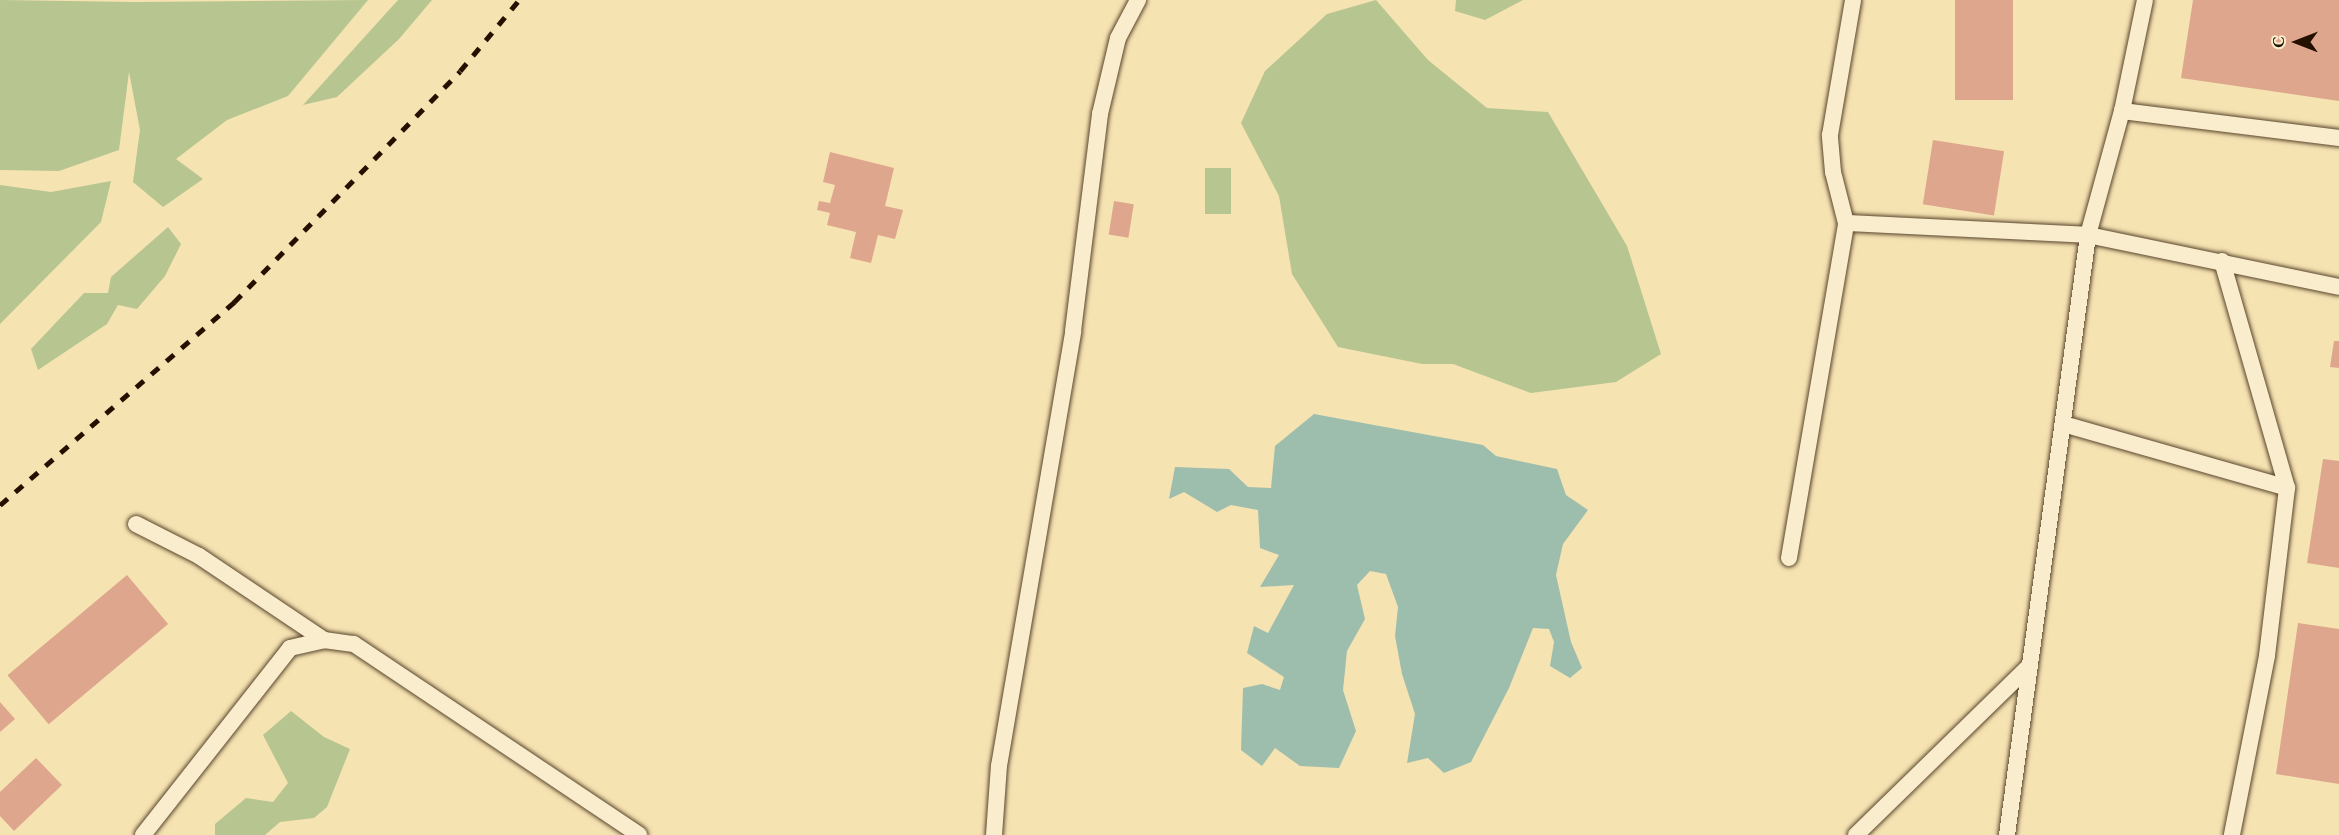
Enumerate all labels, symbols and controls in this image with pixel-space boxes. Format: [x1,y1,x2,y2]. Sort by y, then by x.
north arrow [2267,12,2327,72]
text: С [2268,36,2289,48]

